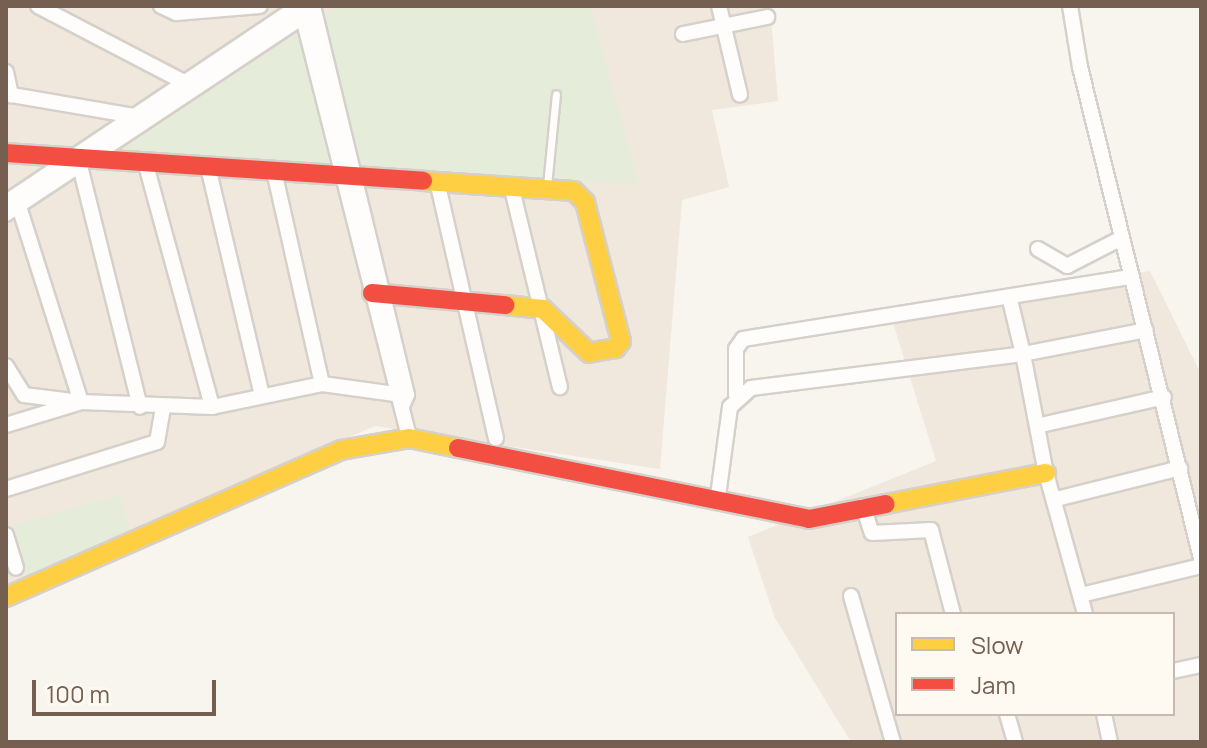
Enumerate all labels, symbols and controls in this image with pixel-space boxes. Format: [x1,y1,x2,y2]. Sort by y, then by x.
legend [895,612,1175,716]
text: Slow [971,628,1024,661]
scale bar [36,664,220,714]
text: Jam [971,668,1016,701]
text: 100 m [46,677,110,710]

